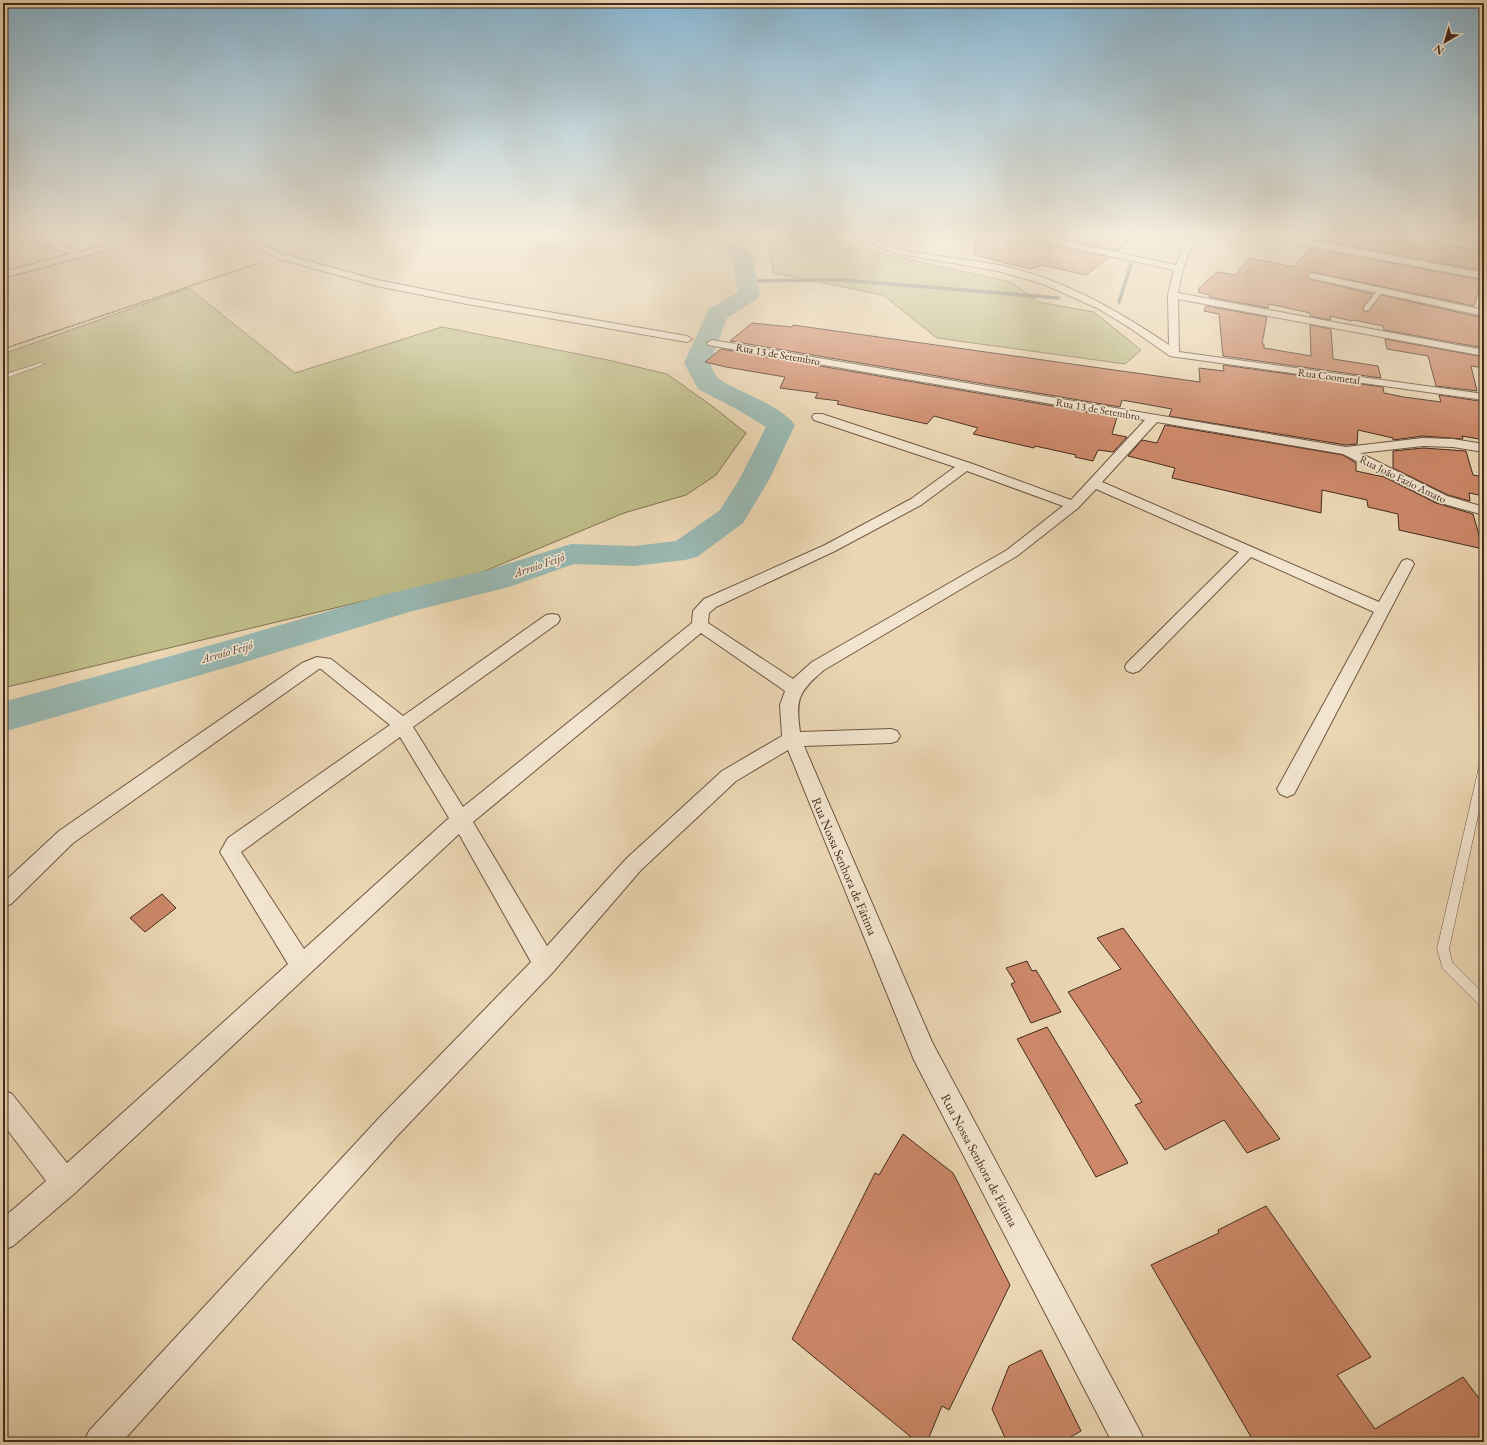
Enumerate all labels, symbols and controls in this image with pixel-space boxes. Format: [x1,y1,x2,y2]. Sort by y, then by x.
north arrow [1425,22,1465,62]
text: N [1431,42,1447,58]
street label: Rua 13 de Setembro [735,340,822,368]
street label: Rua Coometal [1297,365,1361,387]
street label: Rua 13 de Setembro [1055,395,1142,423]
street label: Rua João Fazio Amato [1357,452,1449,506]
water label: Arroio Feijó [511,548,568,581]
water label: Arroio Feijó [198,637,256,667]
street label: Rua Nossa Senhora de Fátima [808,795,882,939]
street label: Rua Nossa Senhora de Fátima [937,1091,1022,1230]

